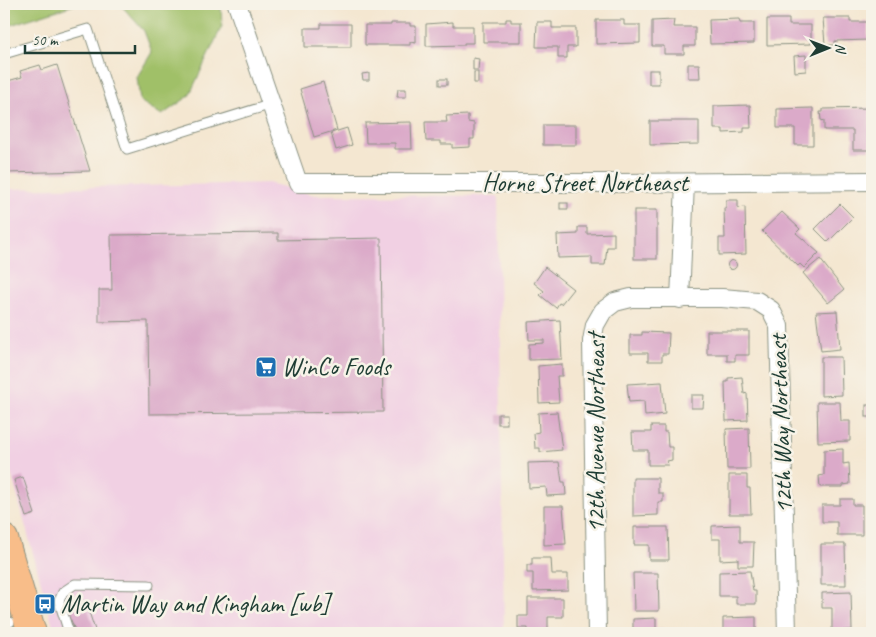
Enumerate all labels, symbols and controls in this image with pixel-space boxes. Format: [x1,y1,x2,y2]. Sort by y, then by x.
scale bar [25,22,135,54]
north arrow [804,22,854,72]
text: 50 m [32,31,59,50]
text: N [832,43,849,55]
street label: Horne Street Northeast [482,167,691,199]
street label: 12th Avenue Northeast [580,329,612,533]
street label: 12th Way Northeast [762,331,800,514]
place label: WinCo Foods [282,351,393,383]
supermarket icon: WinCo Foods [254,355,278,379]
place label: Martin Way and Kingham [wb] [61,588,333,620]
bus stop icon: Martin Way and Kingham [wb] [33,592,57,616]

